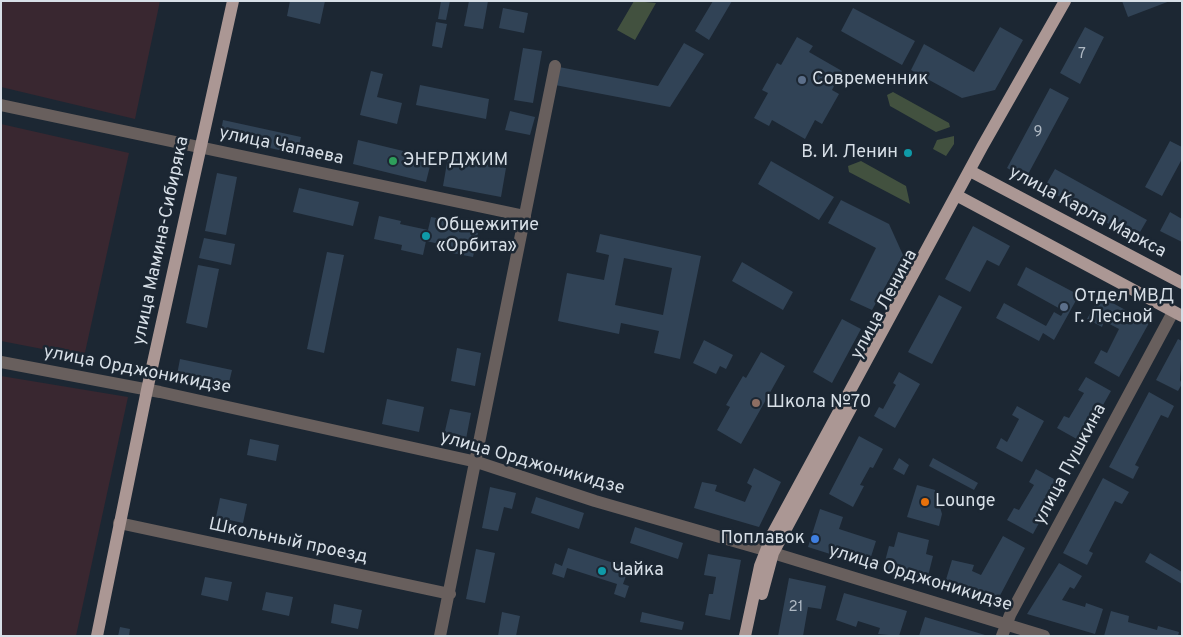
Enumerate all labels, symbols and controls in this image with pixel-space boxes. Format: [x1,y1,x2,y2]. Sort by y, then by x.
house number: 7 [1078,46,1086,64]
place label: Современник [812,69,928,91]
marker: Современник [796,74,808,86]
street label: улица Чапаева [217,123,345,171]
house number: 9 [1034,124,1042,142]
street label: улица Мамина-Сибиряка [129,135,195,347]
place label: В. И. Ленин [801,142,898,164]
marker: В. И. Ленин [902,147,914,159]
place label: ЭНЕРДЖИМ [403,150,508,172]
marker: ЭНЕРДЖИМ [387,155,399,167]
street label: улица Карла Маркса [1005,162,1169,264]
place label: Общежитие «Орбита» [436,215,539,258]
marker: Общежитие «Орбита» [420,230,432,242]
street label: улица Ленина [847,246,923,364]
place label: Отдел МВД г. Лесной [1074,286,1174,328]
marker: Отдел МВД г. Лесной [1058,301,1070,313]
street label: улица Орджоникидзе [41,342,233,400]
place label: Школа №70 [766,392,871,414]
marker: Школа №70 [750,397,762,409]
street label: улица Пушкина [1030,401,1112,529]
street label: улица Орджоникидзе [437,427,627,501]
place label: Lounge [935,491,995,513]
marker: Lounge [919,496,931,508]
street label: Школьный проезд [207,515,369,569]
place label: Поплавок [721,528,805,550]
marker: Поплавок [809,533,821,545]
street label: улица Орджоникидзе [826,541,1014,617]
place label: Чайка [612,560,664,582]
marker: Чайка [596,565,608,577]
house number: 21 [789,599,803,617]

